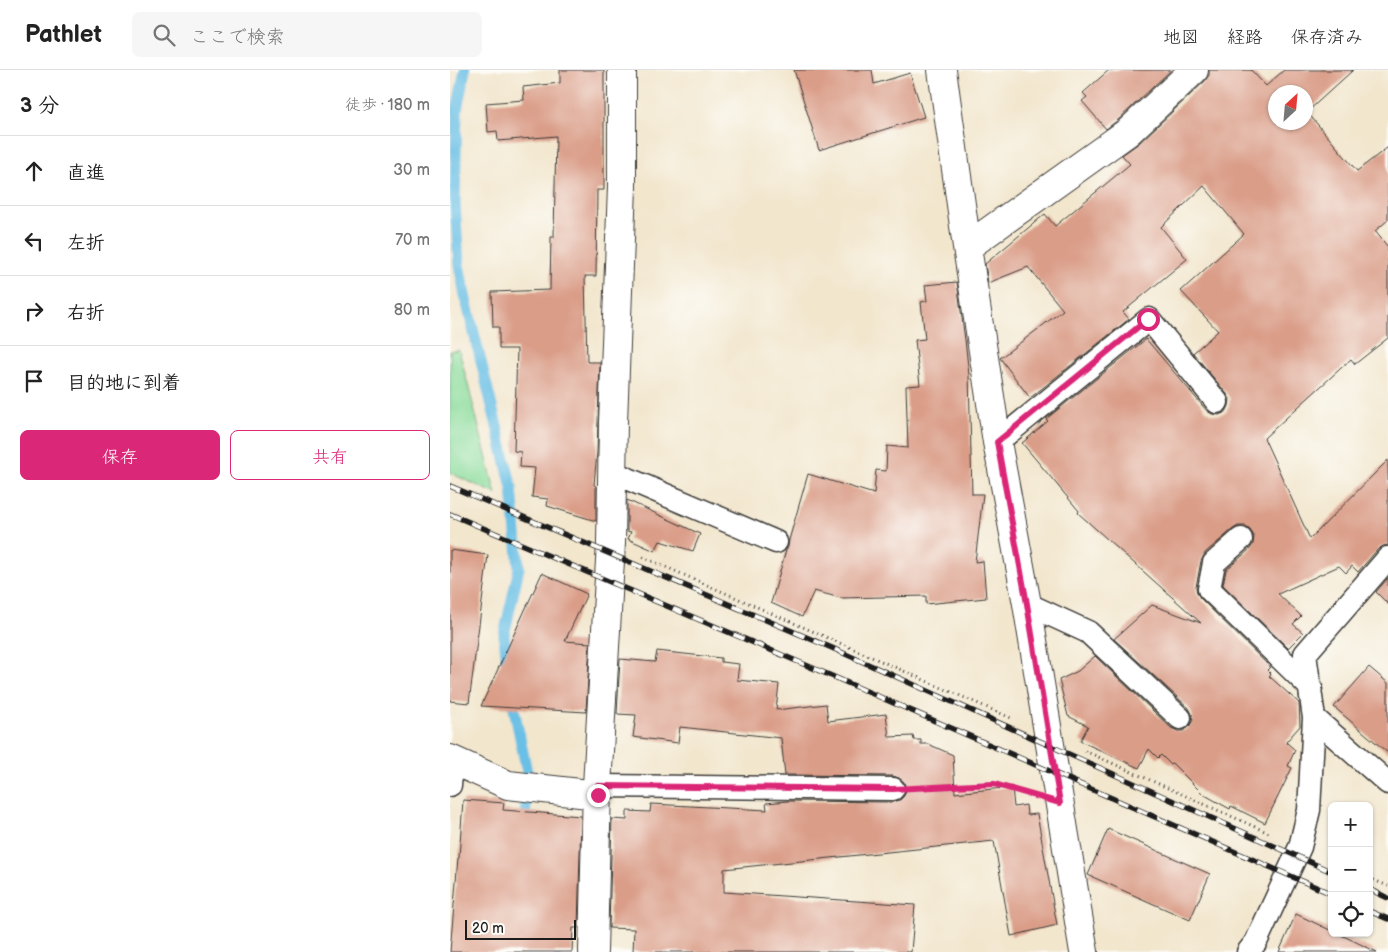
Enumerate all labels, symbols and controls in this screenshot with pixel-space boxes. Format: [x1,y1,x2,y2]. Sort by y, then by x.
search box [132,12,482,57]
text: Pathlet [25,20,102,49]
icon: search [150,21,178,49]
text: ここで検索 [190,26,285,49]
text: 地図 [1163,27,1199,48]
text: 経路 [1227,27,1263,48]
text: 保存済み [1291,27,1363,48]
north arrow [1268,85,1313,130]
text: 3 分 [20,93,59,118]
text: 徒歩 · 180 m [345,96,430,115]
icon: ahead [20,157,48,185]
text: 30 m [393,161,430,180]
text: 直進 [67,162,105,185]
icon: left [20,227,48,255]
text: 70 m [395,231,430,250]
text: 左折 [67,232,105,255]
icon: right [20,297,48,325]
text: 80 m [394,301,430,320]
text: 右折 [67,302,105,325]
route start [1137,308,1160,331]
icon: arrive [20,367,48,395]
text: 目的地に到着 [67,372,181,395]
button: 保存 [20,430,220,480]
button: 共有 [230,430,430,480]
route end [587,784,610,807]
map controls [1328,802,1373,937]
button: + [1328,802,1373,847]
button: − [1328,847,1373,892]
button: locate [1328,892,1373,937]
scale bar [465,917,576,940]
text: 20 m [472,920,504,937]

